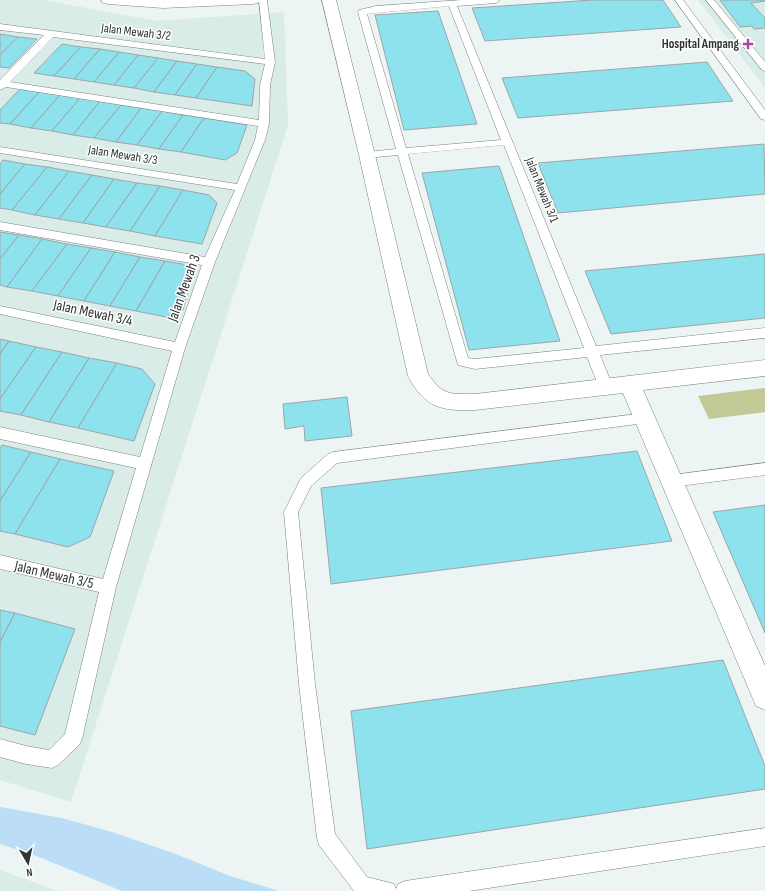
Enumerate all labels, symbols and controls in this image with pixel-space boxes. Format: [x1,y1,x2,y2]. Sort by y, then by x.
street label: Jalan Mewah 3/2 [99,20,172,44]
place label: Hospital Ampang [662,36,740,52]
marker: Hospital Ampang [742,38,754,50]
street label: Jalan Mewah 3/3 [86,141,159,168]
street label: Jalan Mewah 3/1 [521,154,563,225]
street label: Jalan Mewah 3 [163,252,205,325]
street label: Jalan Mewah 3/4 [51,295,134,331]
street label: Jalan Mewah 3/5 [12,556,95,593]
north arrow [8,843,48,883]
text: N [25,866,33,879]

